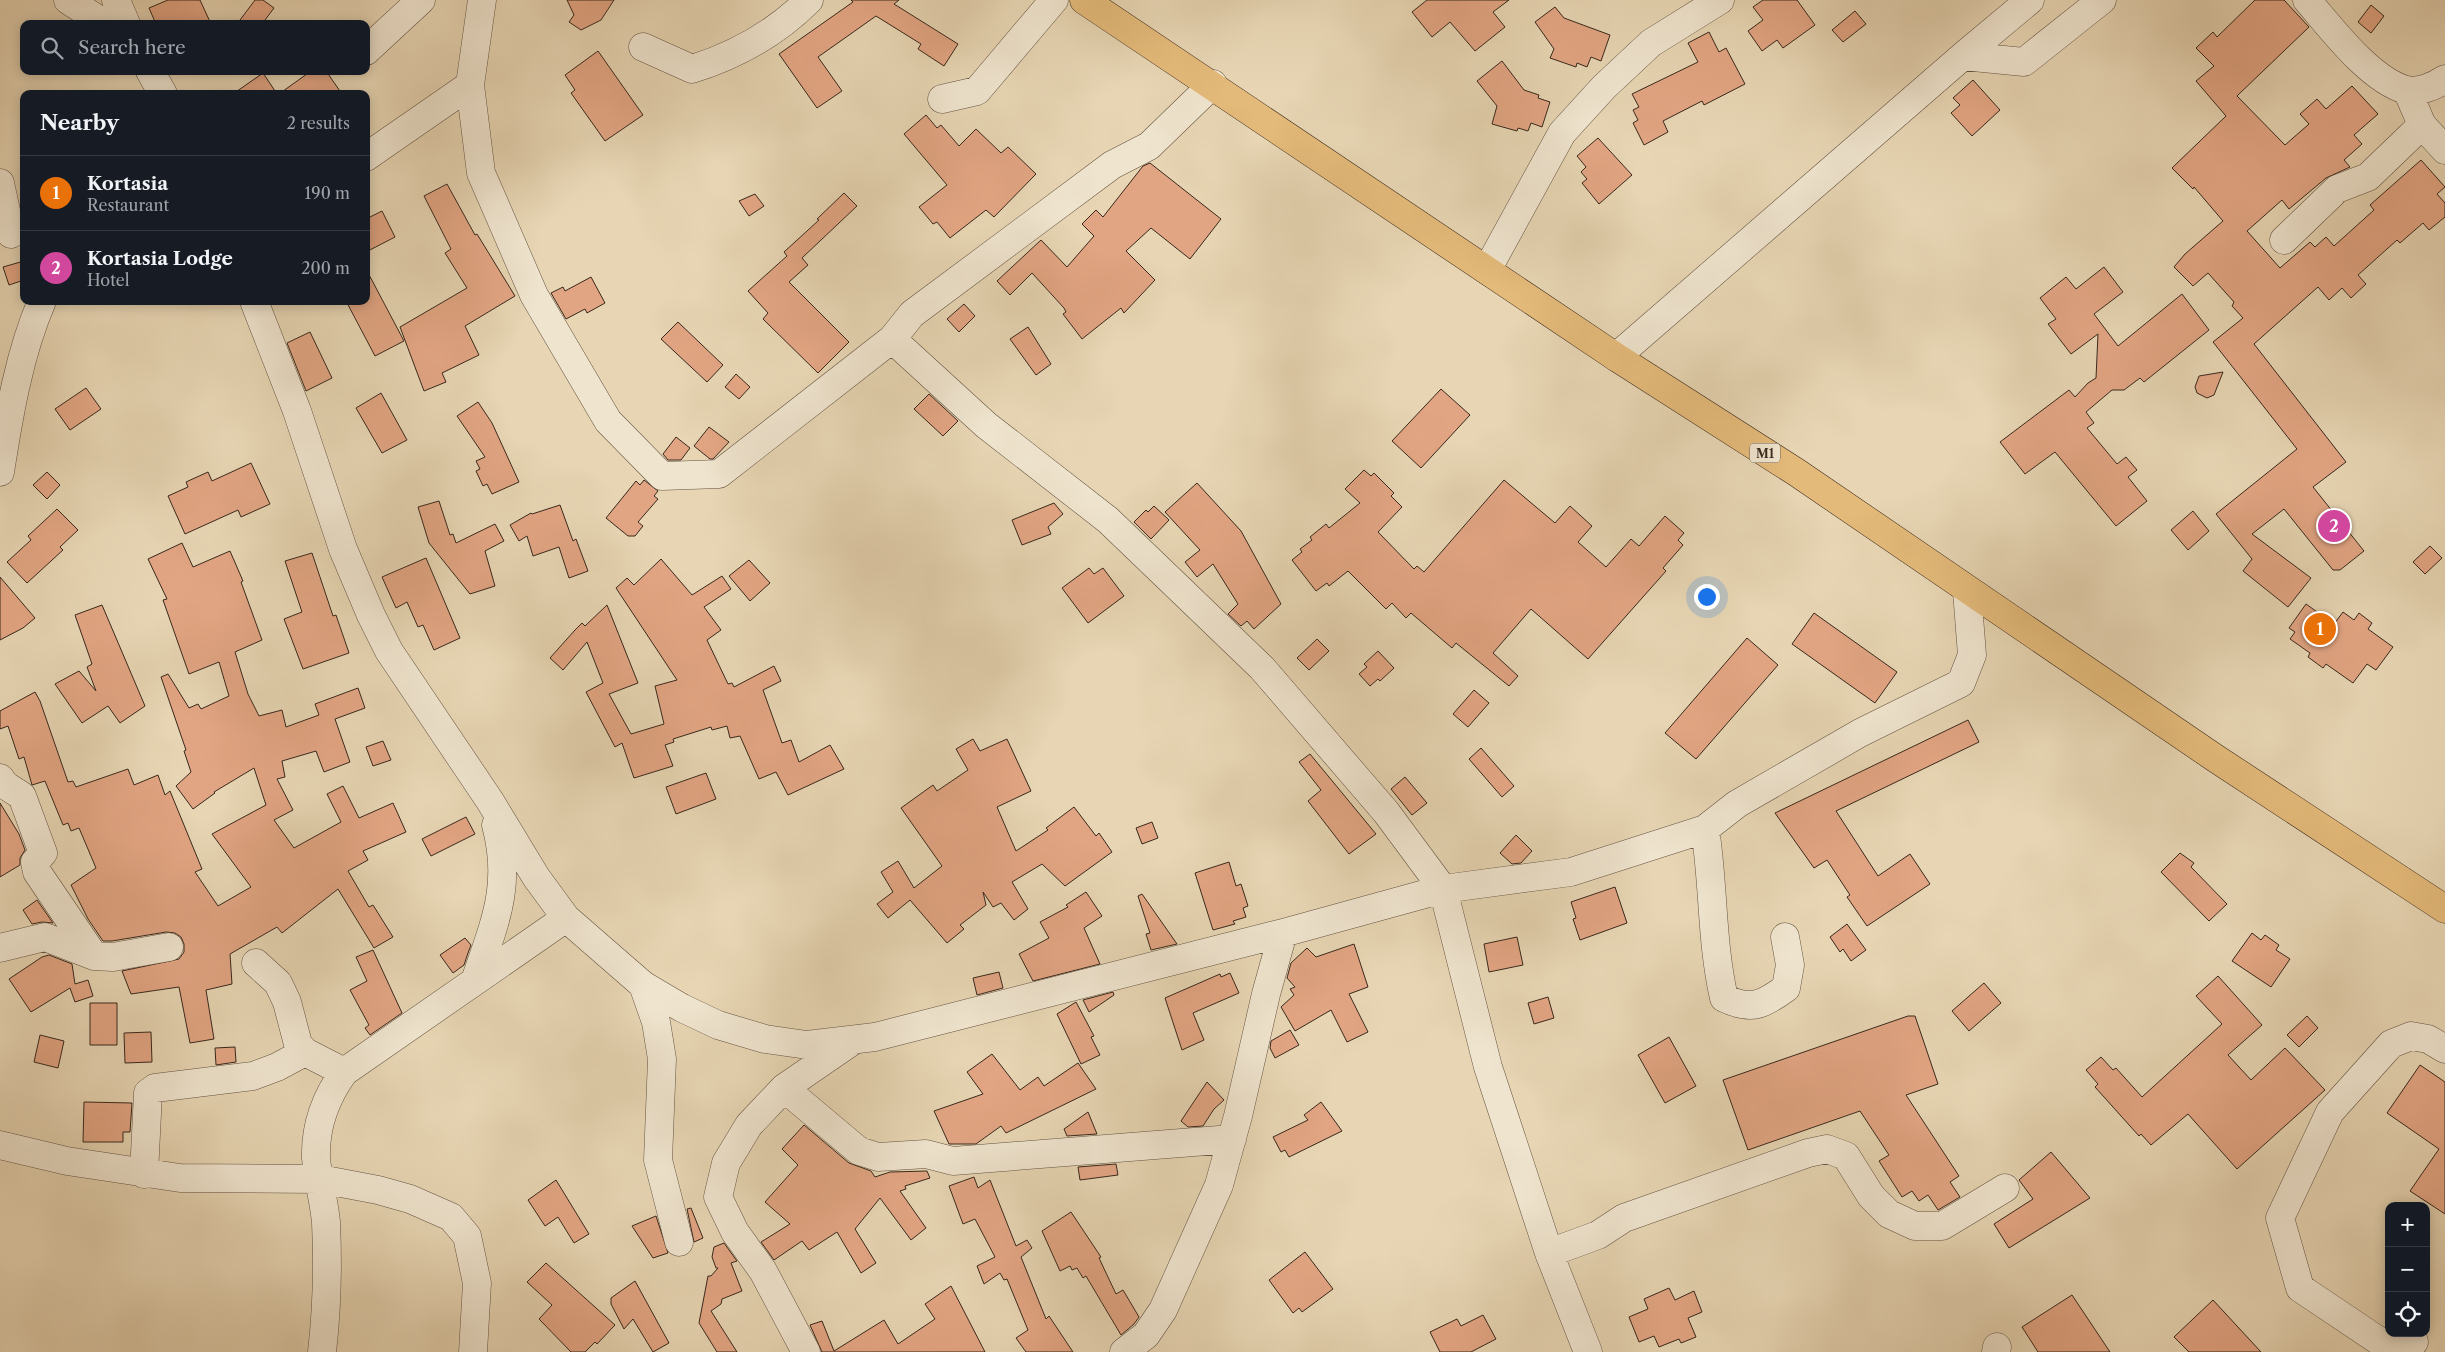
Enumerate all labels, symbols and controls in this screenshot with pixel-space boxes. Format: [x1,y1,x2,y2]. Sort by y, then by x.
search box [20,20,370,75]
icon: search [38,34,66,62]
text: Search here [78,36,186,59]
text: Nearby [40,110,119,135]
text: 2 results [287,113,350,133]
text: Kortasia [87,172,168,195]
text: 1 [52,183,60,203]
text: 190 m [305,183,350,203]
text: Restaurant [87,195,169,215]
text: Kortasia Lodge [87,247,233,270]
text: 2 [51,258,61,278]
text: 200 m [301,258,350,278]
text: Hotel [87,270,130,290]
road number: M1 [1750,443,1780,462]
pin: 2 [2318,507,2350,545]
your location [1694,584,1720,610]
pin: 1 [2304,610,2336,648]
map controls [2385,1202,2430,1337]
button: + [2385,1202,2430,1247]
button: − [2385,1247,2430,1292]
button: locate [2385,1292,2430,1337]

